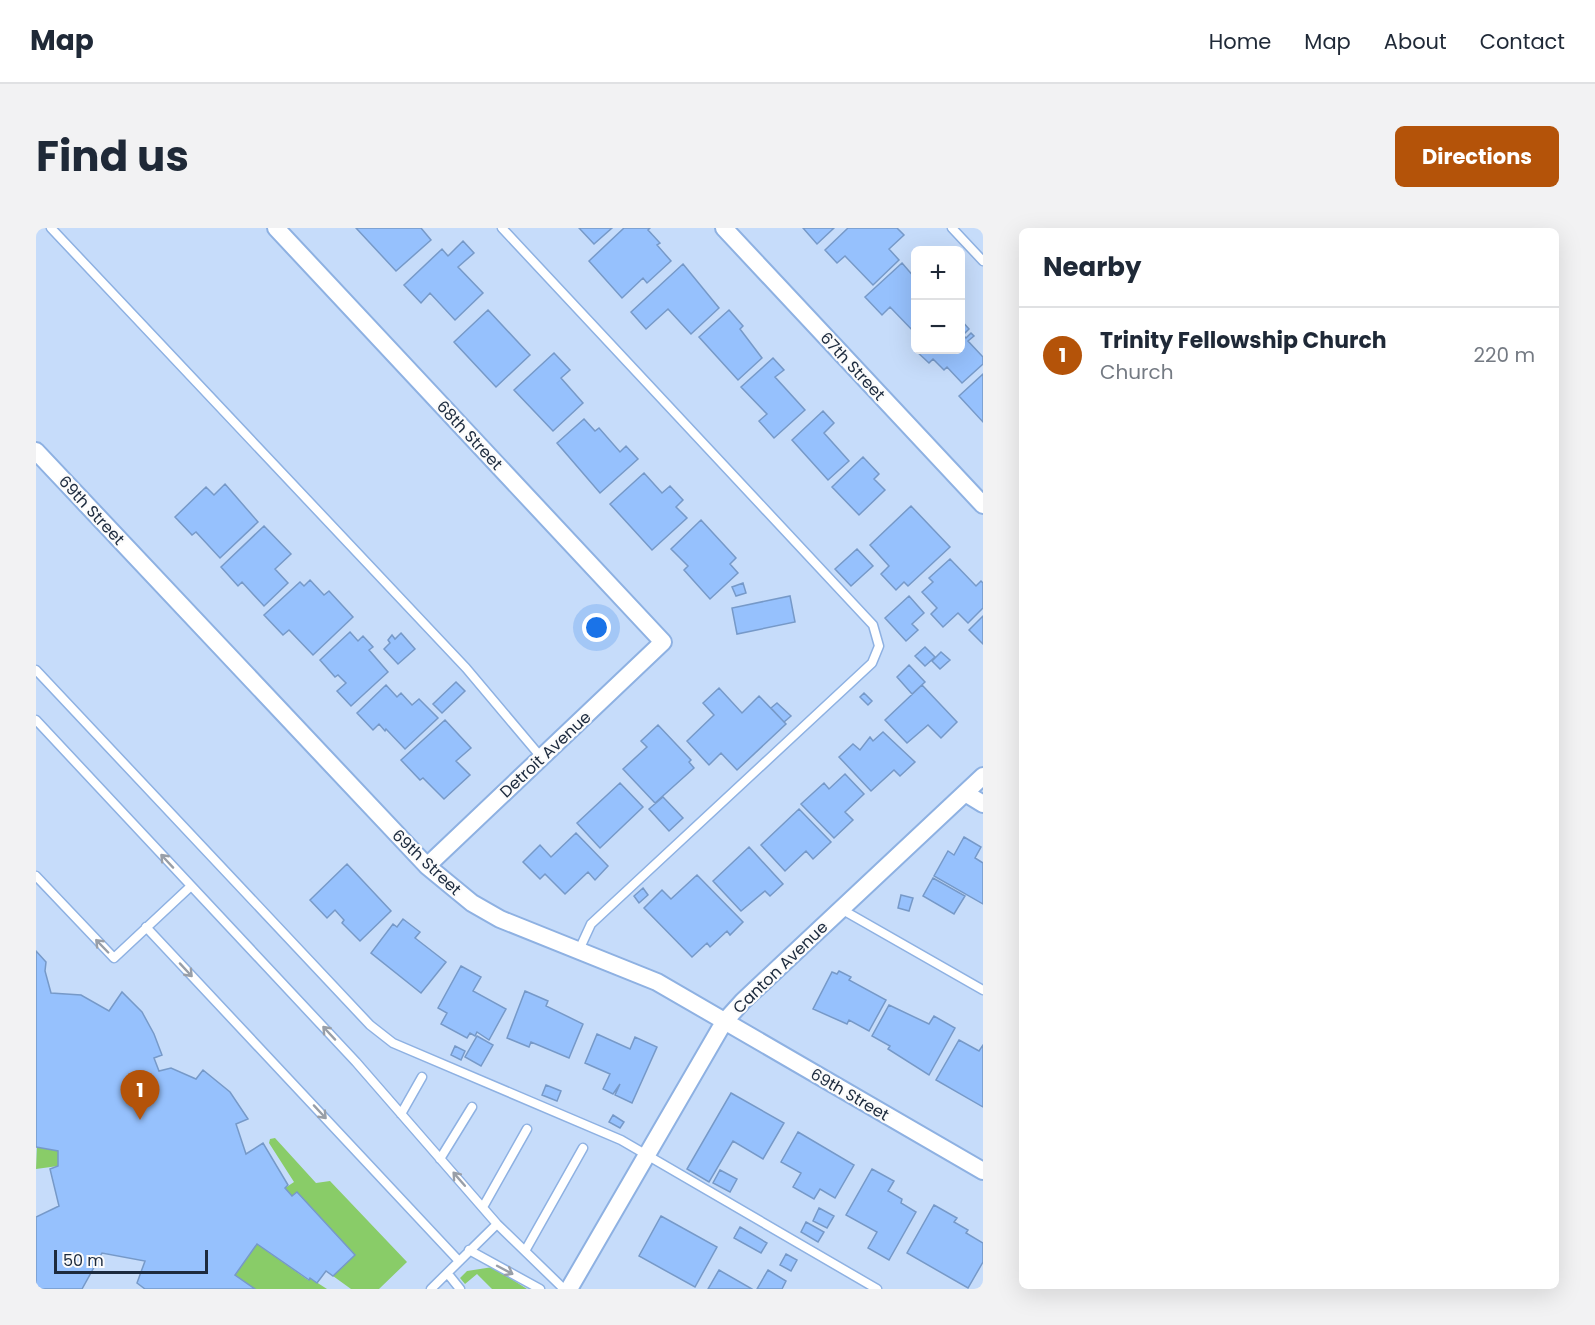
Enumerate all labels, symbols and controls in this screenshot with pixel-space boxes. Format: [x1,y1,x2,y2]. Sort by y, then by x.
text: Map [30,21,94,60]
text: Home [1209,27,1271,56]
text: Map [1304,27,1351,56]
text: About [1384,27,1447,56]
text: Contact [1480,27,1565,56]
button: Directions [1395,126,1559,187]
text: Find us [36,127,189,186]
map controls [911,246,965,354]
button: + [911,246,965,300]
text: Nearby [1043,249,1141,285]
button: − [911,300,965,354]
text: Trinity Fellowship Church [1100,325,1387,356]
street label: 67th Street [815,327,891,406]
text: 1 [1059,341,1066,369]
text: 220 m [1474,341,1535,369]
text: Church [1100,358,1173,386]
street label: 68th Street [431,396,508,475]
street label: 69th Street [53,471,130,550]
your location [582,613,611,642]
street label: Detroit Avenue [495,706,596,803]
street label: 69th Street [387,824,467,901]
one-way arrow [160,853,174,868]
street label: Canton Avenue [728,916,833,1019]
one-way arrow [95,938,110,953]
one-way arrow [179,962,193,977]
one-way arrow [322,1026,337,1041]
street label: 69th Street [806,1063,894,1126]
pin: 1 [120,1070,160,1120]
one-way arrow [312,1105,327,1120]
one-way arrow [452,1172,466,1188]
scale bar [54,1247,208,1274]
text: 50 m [63,1249,104,1272]
one-way arrow [495,1265,513,1276]

